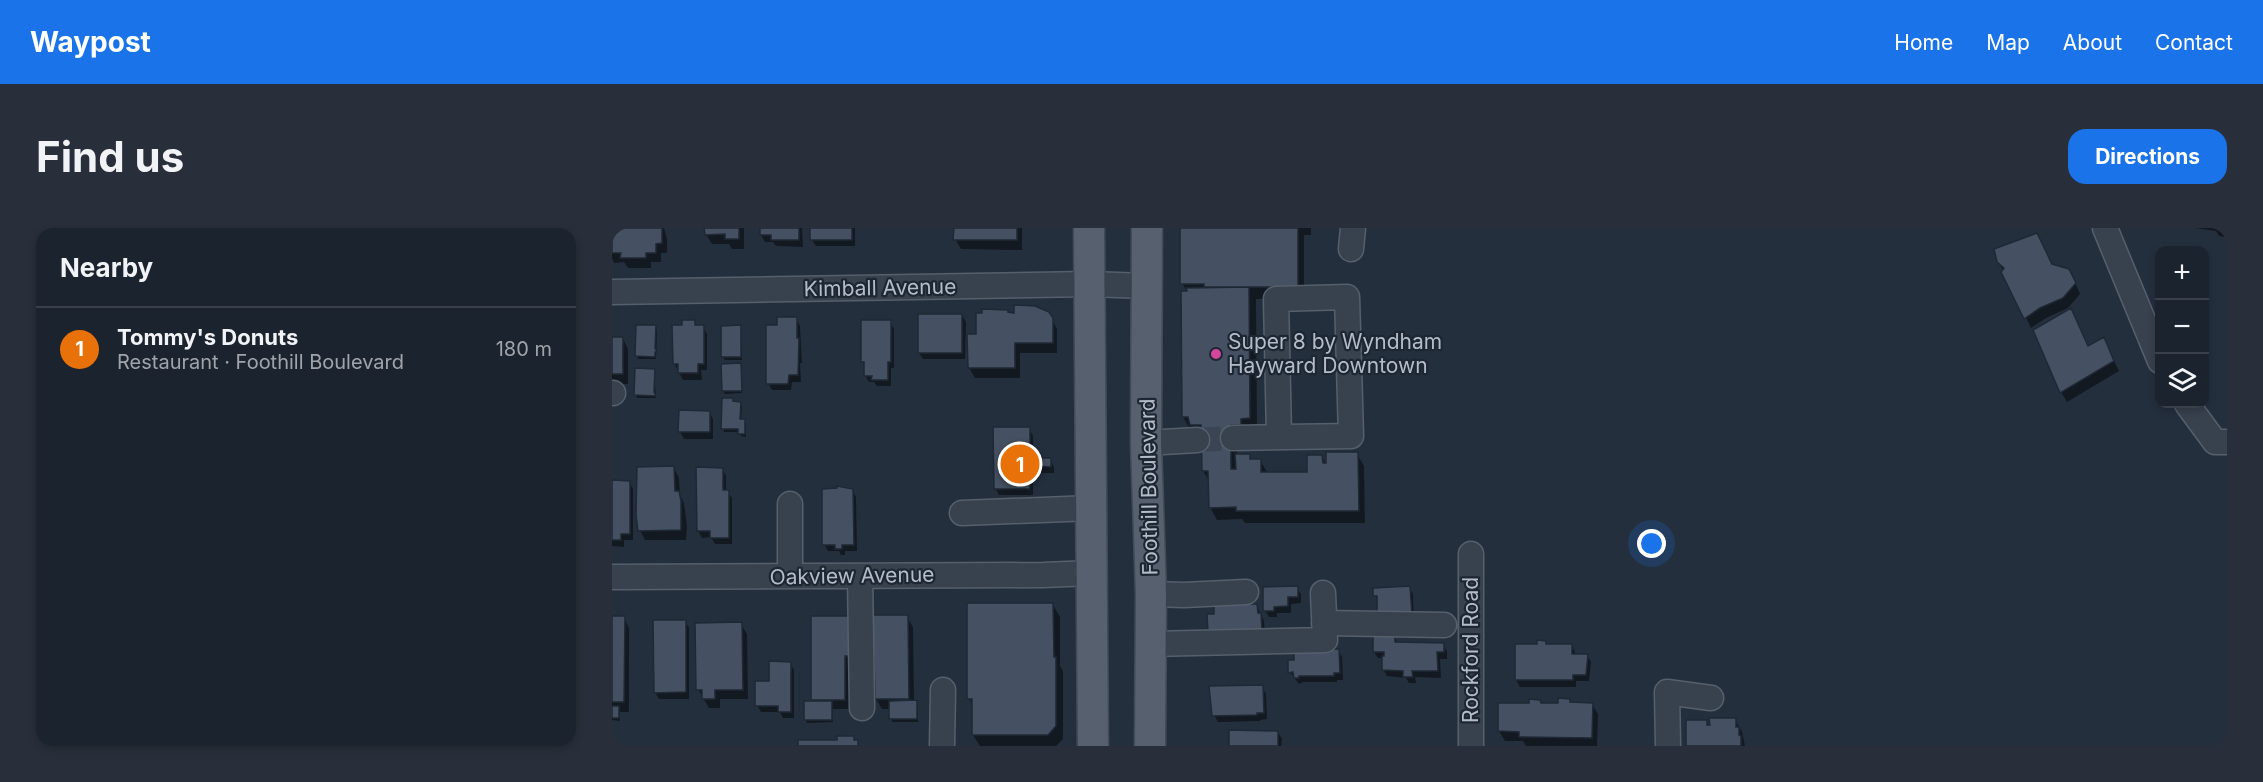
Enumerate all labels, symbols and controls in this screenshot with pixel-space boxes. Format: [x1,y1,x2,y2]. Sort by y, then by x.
text: Waypost [30,25,151,59]
text: Home [1894,30,1953,55]
text: Map [1986,30,2030,55]
text: About [2063,30,2122,55]
text: Contact [2155,30,2233,55]
button: Directions [2068,129,2227,184]
text: Find us [36,131,184,182]
map controls [2155,246,2209,408]
button: + [2155,246,2209,300]
text: Nearby [60,252,153,283]
street label: Kimball Avenue [803,274,957,301]
button: − [2155,300,2209,354]
text: Tommy's Donuts [117,324,298,350]
place label: Super 8 by Wyndham Hayward Downtown [1228,329,1442,378]
text: 1 [75,337,84,361]
text: 180 m [496,337,552,361]
marker: Super 8 by Wyndham Hayward Downtown [1209,347,1223,361]
text: Restaurant · Foothill Boulevard [117,350,404,374]
button: layers [2155,354,2209,408]
street label: Foothill Boulevard [1134,398,1163,576]
pin: 1 [1000,442,1040,486]
your location [1637,529,1666,558]
street label: Oakview Avenue [769,562,935,589]
street label: Rockford Road [1458,577,1483,723]

